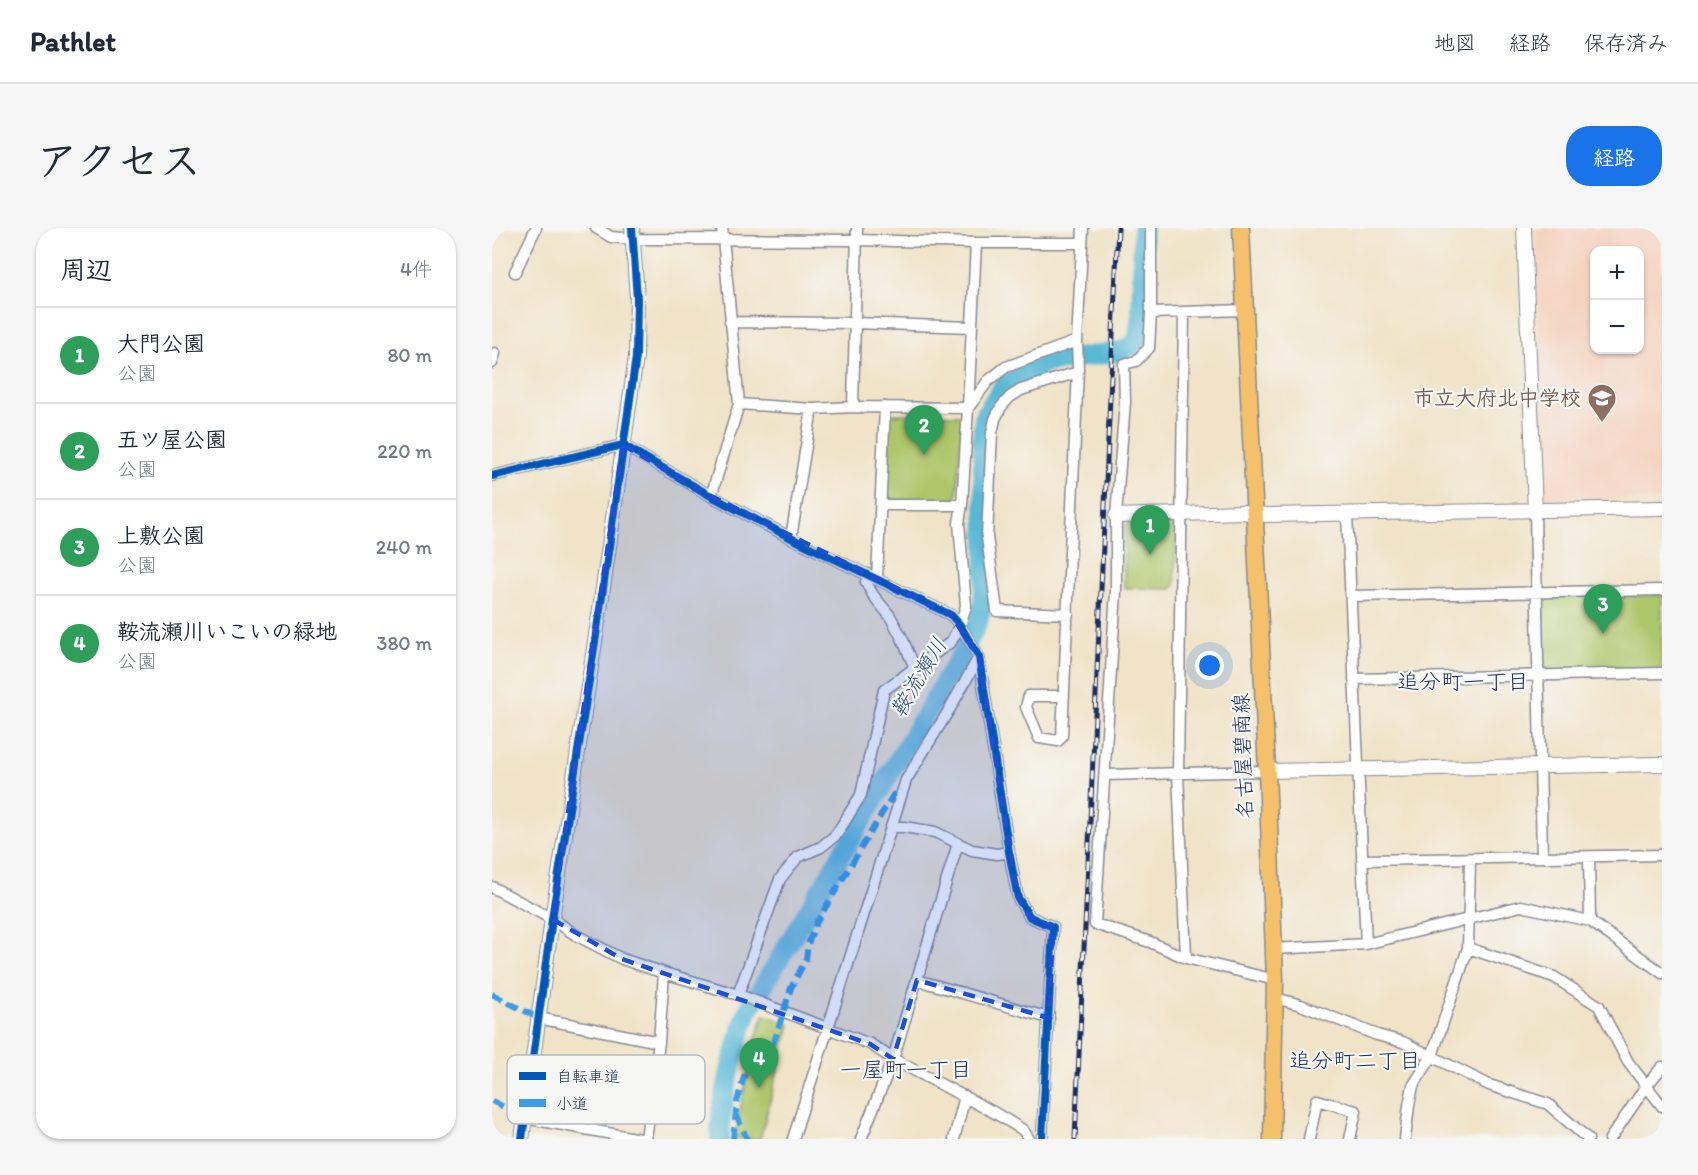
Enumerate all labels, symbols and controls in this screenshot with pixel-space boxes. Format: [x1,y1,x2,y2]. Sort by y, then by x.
text: Pathlet [30,24,116,58]
text: 地図 [1434,30,1476,55]
text: 経路 [1509,30,1551,55]
text: 保存済み [1584,30,1668,55]
button: 経路 [1566,126,1662,186]
text: アクセス [36,135,201,186]
map controls [1590,246,1644,354]
button: + [1590,246,1644,300]
text: 周辺 [60,254,112,286]
text: 4件 [400,257,432,281]
button: − [1590,300,1644,354]
text: 大門公園 [117,330,205,357]
text: 1 [75,343,84,367]
text: 80 m [387,343,432,367]
text: 公園 [117,361,157,385]
school or university icon: 市立大府北中学校 [1586,382,1618,424]
place label: 市立大府北中学校 [1413,385,1581,410]
pin: 2 [904,406,944,455]
text: 五ツ屋公園 [117,426,227,453]
text: 2 [74,439,85,463]
text: 220 m [377,439,432,463]
text: 公園 [117,457,157,481]
pin: 1 [1130,506,1170,555]
text: 上敷公園 [117,522,205,549]
text: 3 [74,535,85,559]
text: 240 m [376,535,432,559]
text: 公園 [117,553,157,577]
pin: 3 [1584,584,1622,634]
text: 鞍流瀬川いこいの緑地 [117,618,337,645]
text: 4 [73,631,86,655]
text: 380 m [377,631,432,655]
water label: 鞍流瀬川 [884,633,953,722]
text: 公園 [117,649,157,673]
your location [1195,651,1224,680]
district label: 追分町一丁目 [1397,668,1529,695]
street label: 名古屋碧南線 [1228,693,1257,819]
pin: 4 [740,1038,778,1088]
district label: 追分町二丁目 [1289,1047,1421,1074]
legend [507,1055,705,1124]
district label: 一屋町一丁目 [840,1056,972,1083]
text: 自転車道 [556,1067,620,1086]
text: 小道 [556,1094,588,1113]

